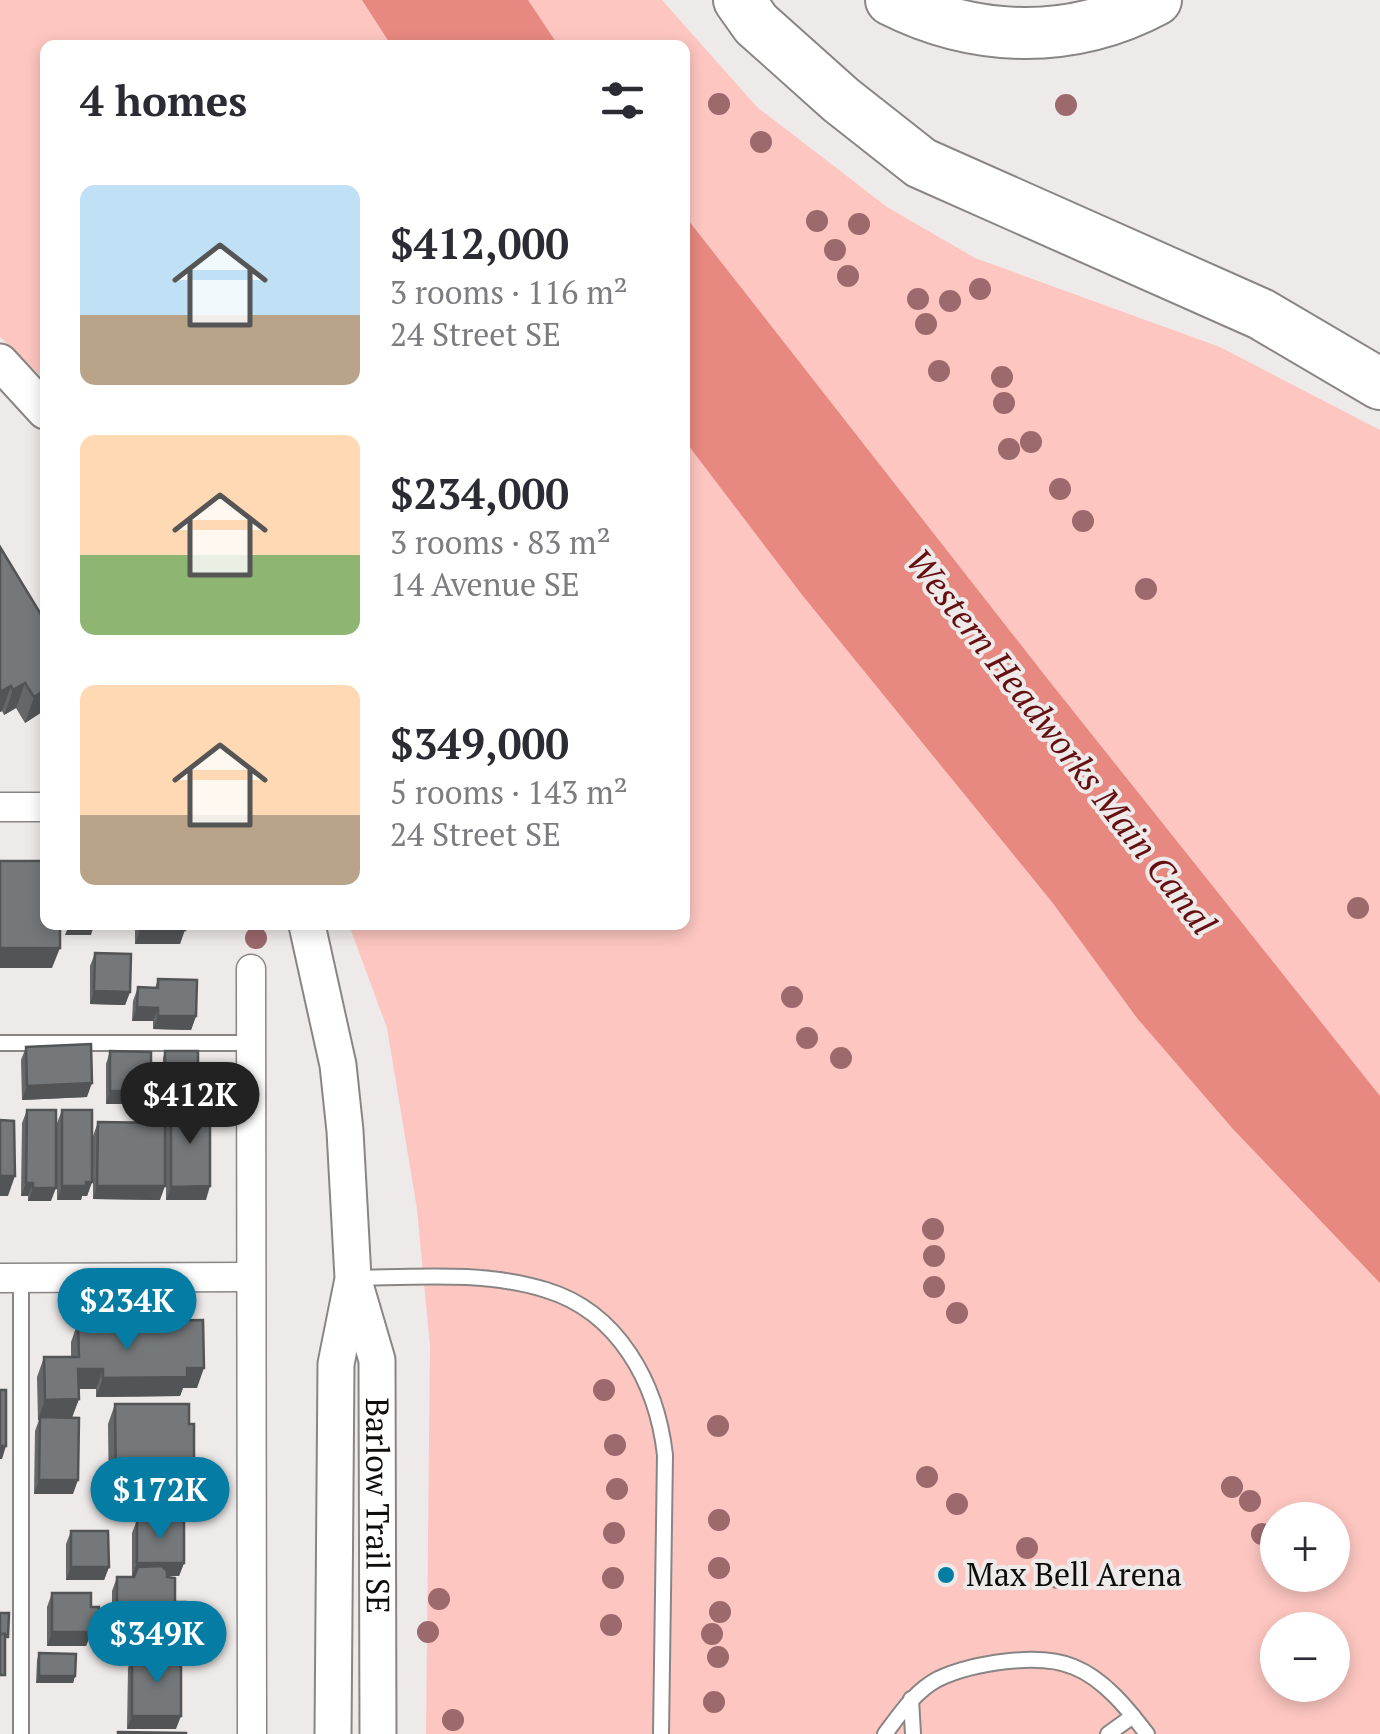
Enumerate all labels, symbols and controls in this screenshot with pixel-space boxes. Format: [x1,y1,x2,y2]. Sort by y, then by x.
text: 4 homes [80,72,247,128]
icon: filters [595,73,650,128]
text: $412,000 [390,215,569,271]
icon: home [160,225,280,345]
text: 3 rooms · 116 m² [390,271,628,313]
text: 24 Street SE [390,313,561,355]
text: $234,000 [390,465,569,521]
icon: home [160,475,280,595]
text: 3 rooms · 83 m² [390,521,611,563]
water label: Western Headworks Main Canal [896,539,1227,944]
text: 14 Avenue SE [390,563,580,605]
text: $349,000 [390,715,569,771]
icon: home [160,725,280,845]
text: 5 rooms · 143 m² [390,771,628,813]
text: 24 Street SE [390,813,561,855]
pin: $412K [120,1062,260,1147]
text: $412K [142,1073,238,1115]
pin: $234K [57,1268,197,1353]
text: $234K [79,1279,175,1321]
street label: Barlow Trail SE [357,1397,400,1614]
pin: $172K [90,1457,230,1542]
text: $172K [112,1468,208,1510]
map controls [1260,1502,1350,1702]
button: + [1260,1502,1350,1592]
place label: Max Bell Arena [966,1553,1182,1595]
marker: Max Bell Arena [935,1564,957,1586]
pin: $349K [87,1601,227,1686]
text: $349K [109,1612,205,1654]
button: − [1260,1612,1350,1702]

